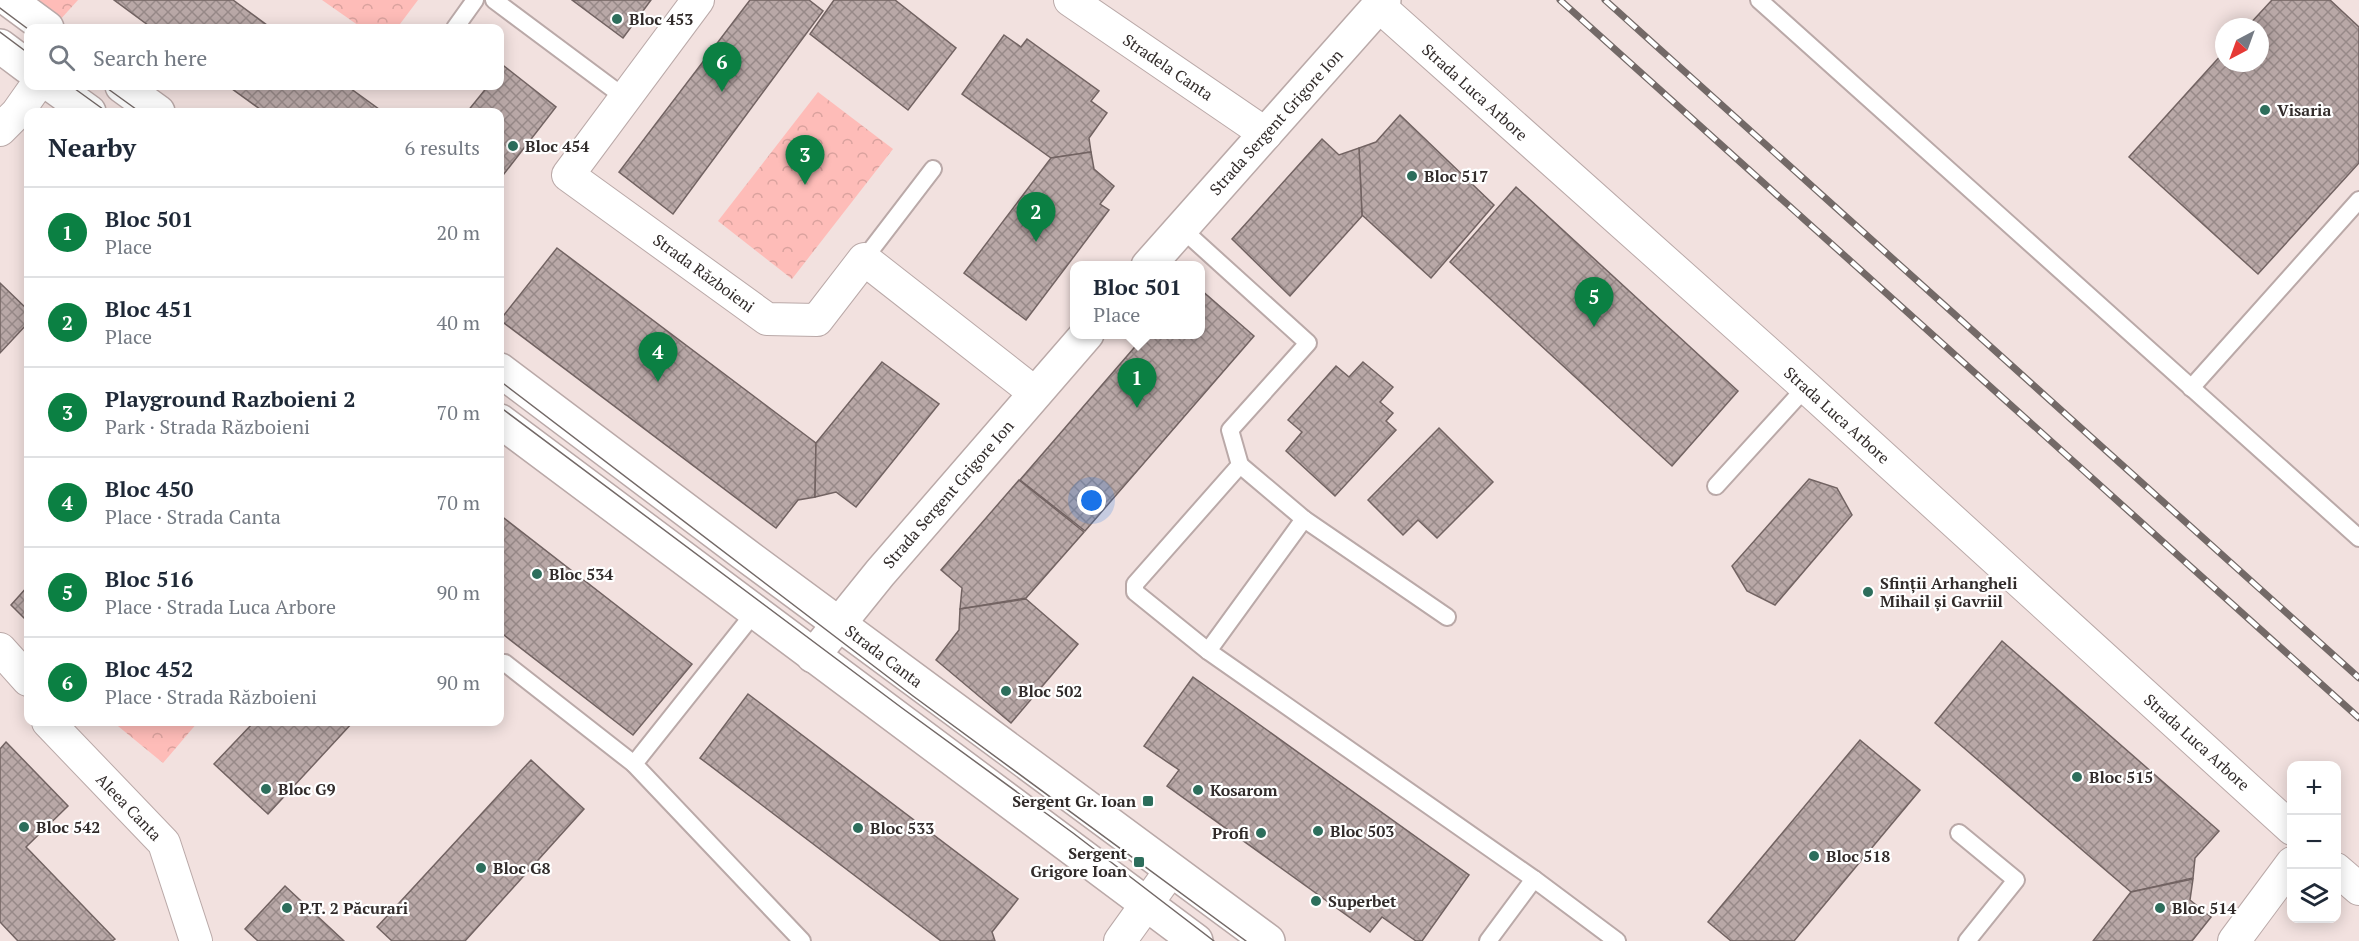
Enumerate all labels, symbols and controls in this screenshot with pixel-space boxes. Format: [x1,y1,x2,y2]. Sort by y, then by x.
place label: Bloc 453 [629,8,693,30]
marker: Bloc 453 [610,12,624,26]
north arrow [2215,18,2269,72]
search box [24,24,504,90]
street label: Stradela Canta [1119,29,1217,105]
street label: Strada Luca Arbore [1417,38,1533,146]
icon: search [45,41,78,74]
pin: 6 [702,42,742,92]
text: Search here [93,43,207,72]
street label: Strada Sergent Grigore Ion [1204,44,1348,200]
place label: Visaria [2277,99,2331,121]
marker: Visaria [2258,103,2272,117]
text: Nearby [48,130,136,164]
text: 6 results [405,134,480,161]
place label: Bloc 454 [525,135,589,157]
pin: 3 [786,136,824,185]
marker: Bloc 454 [506,139,520,153]
place label: Bloc 517 [1424,165,1488,187]
marker: Bloc 517 [1405,169,1419,183]
pin: 2 [1016,192,1056,242]
text: Bloc 501 [105,204,194,233]
text: 1 [62,219,73,246]
text: 20 m [437,219,480,246]
street label: Strada Războieni [649,229,759,317]
text: Place [105,233,152,260]
popup [1070,261,1205,339]
text: Bloc 501 [1093,272,1182,301]
pin: 5 [1574,278,1614,327]
text: Bloc 451 [105,294,194,323]
text: Place [1093,301,1140,328]
text: 2 [62,309,73,336]
text: 40 m [437,309,480,336]
text: Place [105,323,152,350]
pin: 4 [638,332,678,382]
pin: 1 [1118,358,1156,408]
street label: Strada Luca Arbore [1779,361,1895,469]
text: Playground Razboieni 2 [105,384,356,413]
text: 3 [62,399,73,426]
text: 70 m [437,399,480,426]
text: Park · Strada Războieni [105,413,310,440]
street label: Strada Sergent Grigore Ion [878,415,1019,573]
text: Bloc 450 [105,474,194,503]
your location [1077,486,1106,515]
text: 4 [62,489,73,516]
text: 70 m [437,489,480,516]
text: Place · Strada Canta [105,503,281,530]
place label: Bloc 534 [549,563,613,585]
text: Bloc 516 [105,564,194,593]
marker: Bloc 534 [530,567,544,581]
place label: Sfinții Arhangheli Mihail și Gavriil [1880,572,2017,612]
text: 5 [62,579,73,606]
text: 90 m [437,579,480,606]
marker: Sfinții Arhangheli Mihail și Gavriil [1861,585,1875,599]
text: Place · Strada Luca Arbore [105,593,336,620]
street label: Strada Canta [841,620,927,692]
text: Bloc 452 [105,654,194,683]
text: 6 [62,669,73,696]
text: 90 m [437,669,480,696]
place label: Bloc 502 [1018,680,1082,702]
text: Place · Strada Războieni [105,683,317,710]
marker: Bloc 502 [999,684,1013,698]
street label: Strada Luca Arbore [2139,688,2255,796]
map controls [2287,761,2341,923]
button: + [2287,761,2341,815]
place label: Bloc 515 [2089,766,2153,788]
street label: Aleea Canta [91,769,167,845]
marker: Bloc 515 [2070,770,2084,784]
place label: Bloc G9 [278,778,336,800]
place label: Kosarom [1210,779,1278,801]
marker: Bloc G9 [259,782,273,796]
marker: Kosarom [1191,783,1205,797]
place label: Sergent Gr. Ioan [1012,790,1137,812]
marker: Sergent Gr. Ioan [1141,794,1155,808]
button: − [2287,815,2341,869]
place label: Bloc 542 [36,816,100,838]
place label: Bloc 533 [870,817,934,839]
marker: Bloc 542 [17,820,31,834]
place label: Bloc 503 [1330,820,1394,842]
marker: Bloc 533 [851,821,865,835]
place label: Profi [1212,822,1249,844]
marker: Bloc 503 [1311,824,1325,838]
marker: Profi [1254,826,1268,840]
place label: Sergent Grigore Ioan [1030,842,1128,882]
place label: Bloc 518 [1826,845,1890,867]
marker: Bloc 518 [1807,849,1821,863]
marker: Sergent Grigore Ioan [1132,855,1146,869]
place label: Bloc G8 [493,857,551,879]
marker: Bloc G8 [474,861,488,875]
button: layers [2287,869,2341,923]
place label: Superbet [1328,890,1397,912]
marker: Superbet [1309,894,1323,908]
place label: P.T. 2 Păcurari [299,897,408,919]
place label: Bloc 514 [2172,897,2236,919]
marker: P.T. 2 Păcurari [280,901,294,915]
marker: Bloc 514 [2153,901,2167,915]

